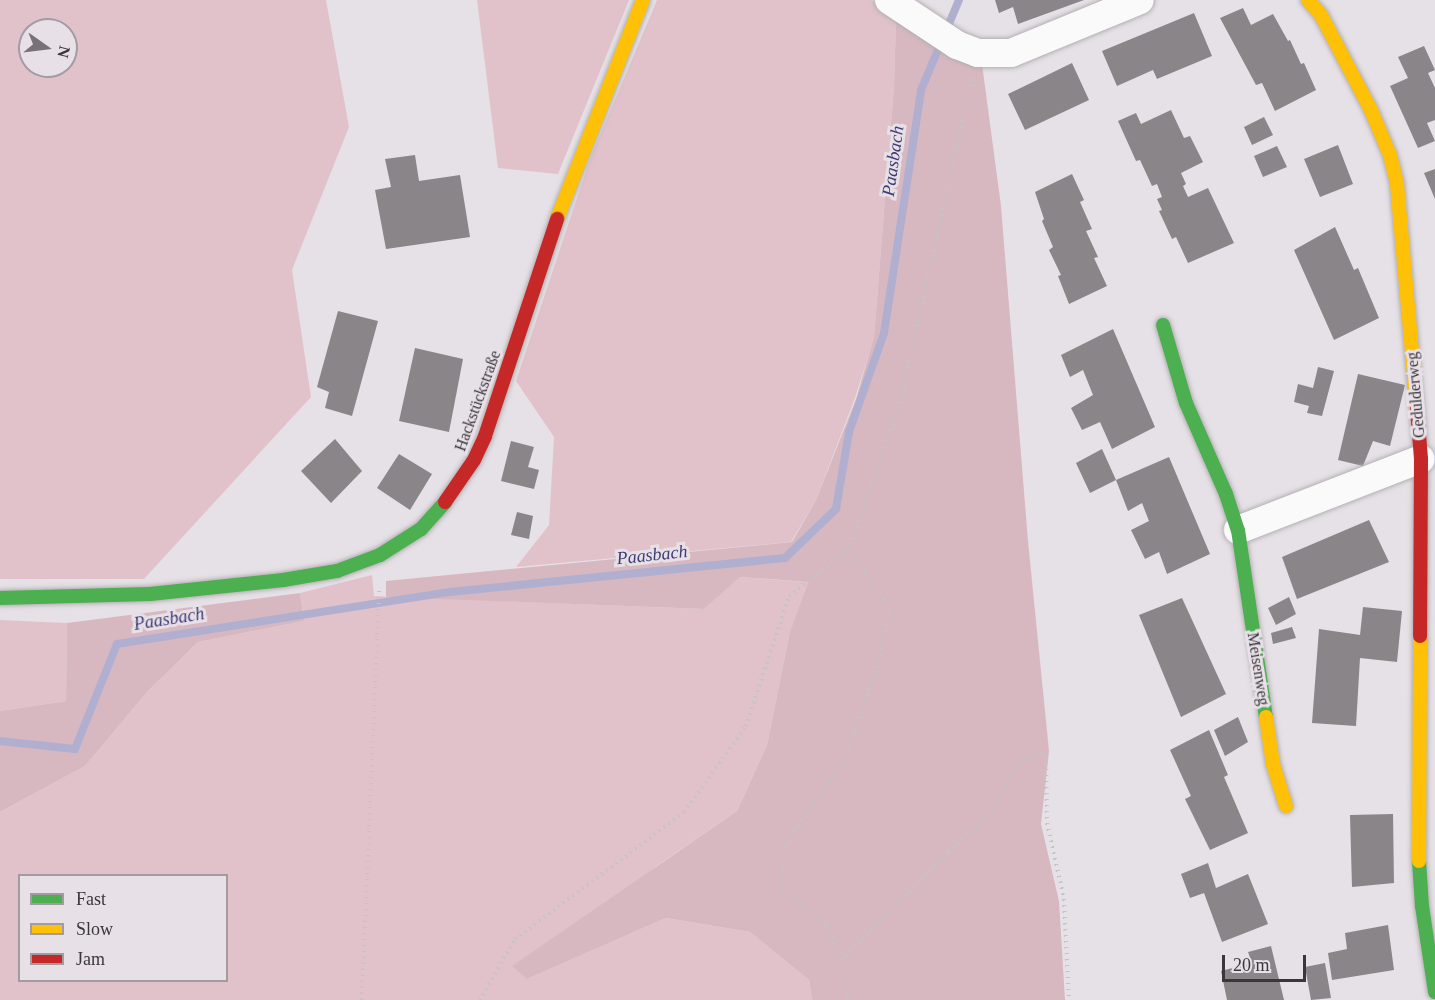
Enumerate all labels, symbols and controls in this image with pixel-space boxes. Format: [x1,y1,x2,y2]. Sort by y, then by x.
north arrow [18,18,78,78]
text: N [54,44,74,60]
water label: Paasbach [877,124,909,198]
street label: Hackstückstraße [451,348,505,454]
street label: Gedulderweg [1403,351,1429,439]
water label: Paasbach [616,541,688,569]
water label: Paasbach [132,603,206,635]
street label: Meisenweg [1243,631,1273,707]
legend [18,874,228,982]
text: Fast [76,889,106,909]
text: Slow [76,919,113,939]
scale bar [1225,943,1309,981]
text: Jam [76,949,105,969]
text: 20 m [1233,955,1270,975]

